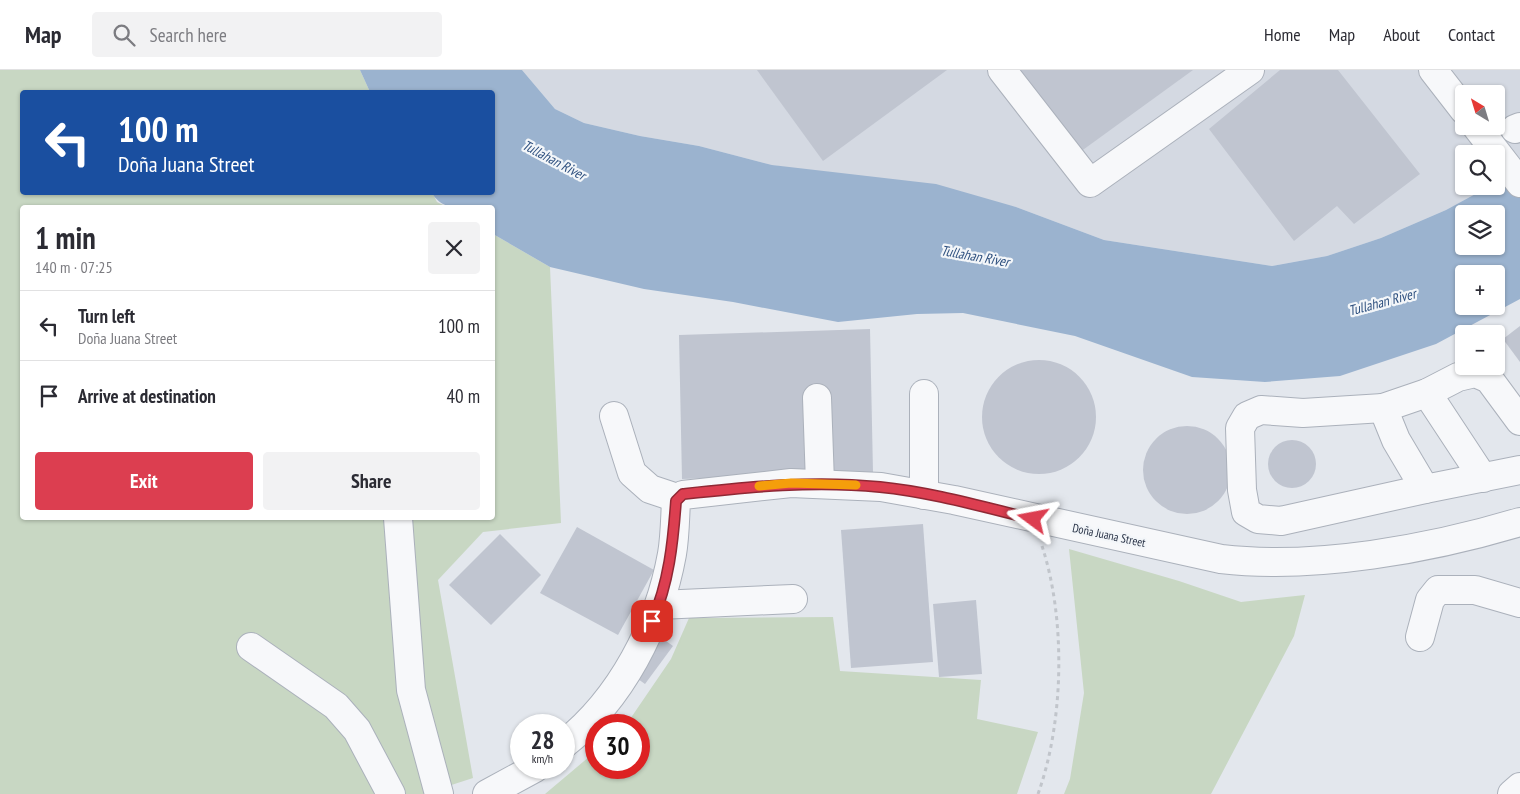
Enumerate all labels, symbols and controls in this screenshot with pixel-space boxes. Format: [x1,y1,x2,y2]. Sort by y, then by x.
search box [92,12,442,57]
text: Map [25,19,62,50]
icon: search [110,21,138,49]
text: Search here [150,23,227,47]
text: Home [1264,23,1301,46]
text: Map [1329,23,1355,46]
text: About [1383,23,1420,46]
text: Contact [1448,23,1495,46]
north arrow [1455,85,1505,135]
map controls [1455,85,1505,375]
text: 100 m [118,106,199,152]
icon: left [35,110,100,175]
water label: Tullahan River [519,136,591,185]
button: search [1455,145,1505,195]
text: Doña Juana Street [118,150,255,178]
button: layers [1455,205,1505,255]
text: 1 min [35,218,96,257]
button: close [428,222,480,274]
water label: Tullahan River [939,241,1013,271]
text: 140 m · 07:25 [35,257,113,277]
button: + [1455,265,1505,315]
water label: Tullahan River [1346,284,1420,320]
text: Turn left [78,304,135,328]
icon: left [35,312,63,340]
text: 100 m [438,314,480,338]
button: − [1455,325,1505,375]
text: Doña Juana Street [78,328,177,348]
icon: arrive [35,382,63,410]
text: Arrive at destination [78,384,216,408]
text: 40 m [447,384,480,408]
button: Exit [35,452,253,510]
button: Share [263,452,480,510]
position arrow [1006,492,1058,544]
street label: Doña Juana Street [1071,520,1148,550]
pin [631,600,673,642]
icon: arrive [638,607,666,635]
speed limit sign: 30 [585,714,650,779]
text: 28 [531,724,554,756]
text: km/h [532,751,553,766]

